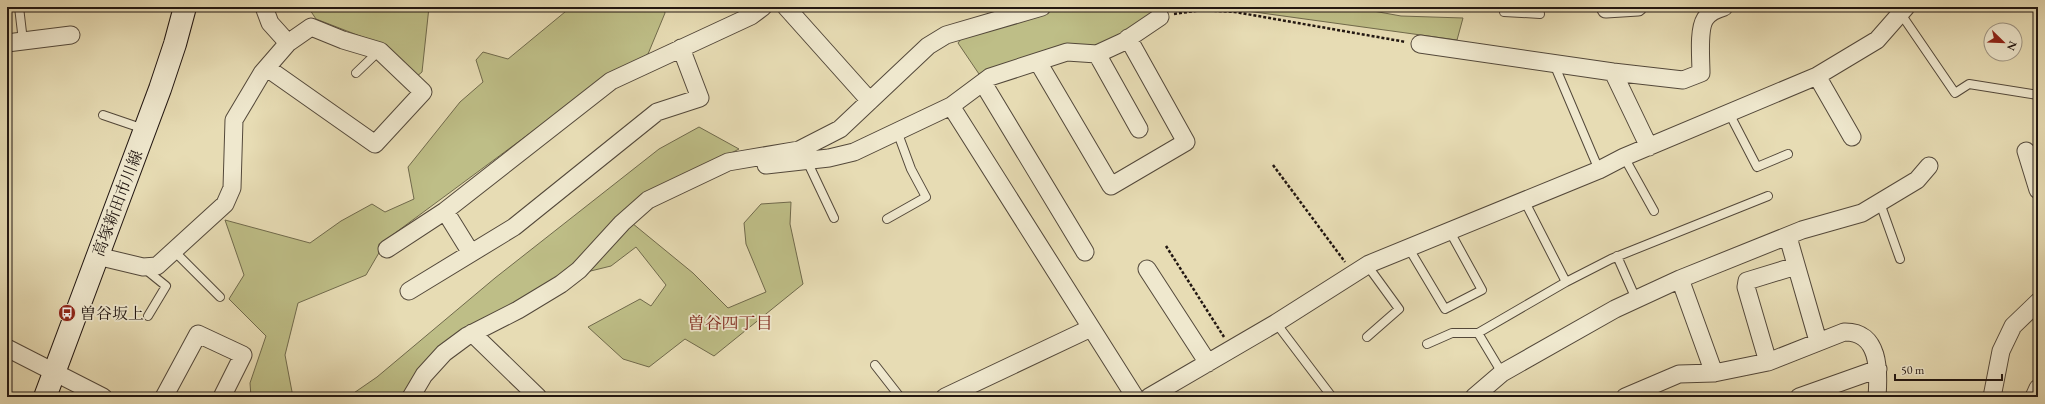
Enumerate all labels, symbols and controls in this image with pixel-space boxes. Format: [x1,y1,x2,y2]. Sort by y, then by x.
north arrow [1983,22,2023,62]
text: N [2004,39,2020,53]
street label: 高塚新田市川線 [88,147,147,259]
bus stop icon: 曽谷坂上 [57,303,77,323]
place label: 曽谷坂上 [80,303,144,324]
district label: 曽谷四丁目 [688,312,773,334]
scale bar [1895,356,2002,382]
text: 50 m [1901,362,1925,378]

